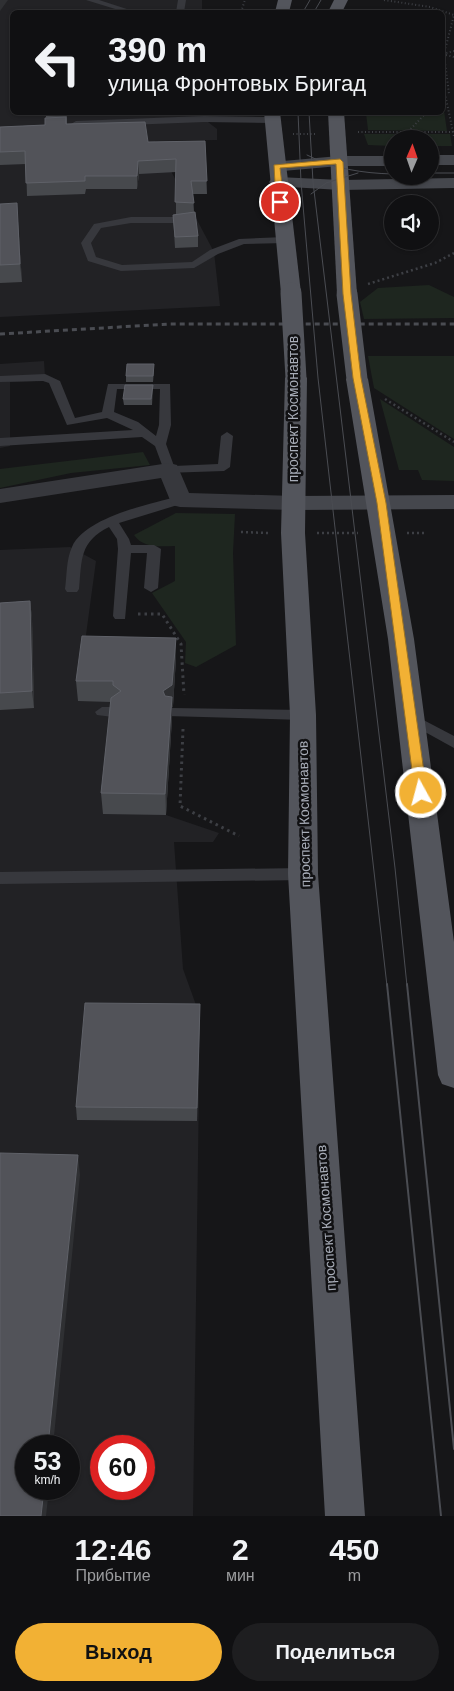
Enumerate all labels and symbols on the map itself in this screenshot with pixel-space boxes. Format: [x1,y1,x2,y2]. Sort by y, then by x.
north arrow [384,130,439,185]
pin [259,181,301,223]
street label: проспект Космонавтов [285,336,301,482]
street label: проспект Космонавтов [295,741,313,887]
position arrow [394,766,446,818]
street label: проспект Космонавтов [313,1144,339,1292]
speed limit sign: 60 [90,1435,155,1500]

